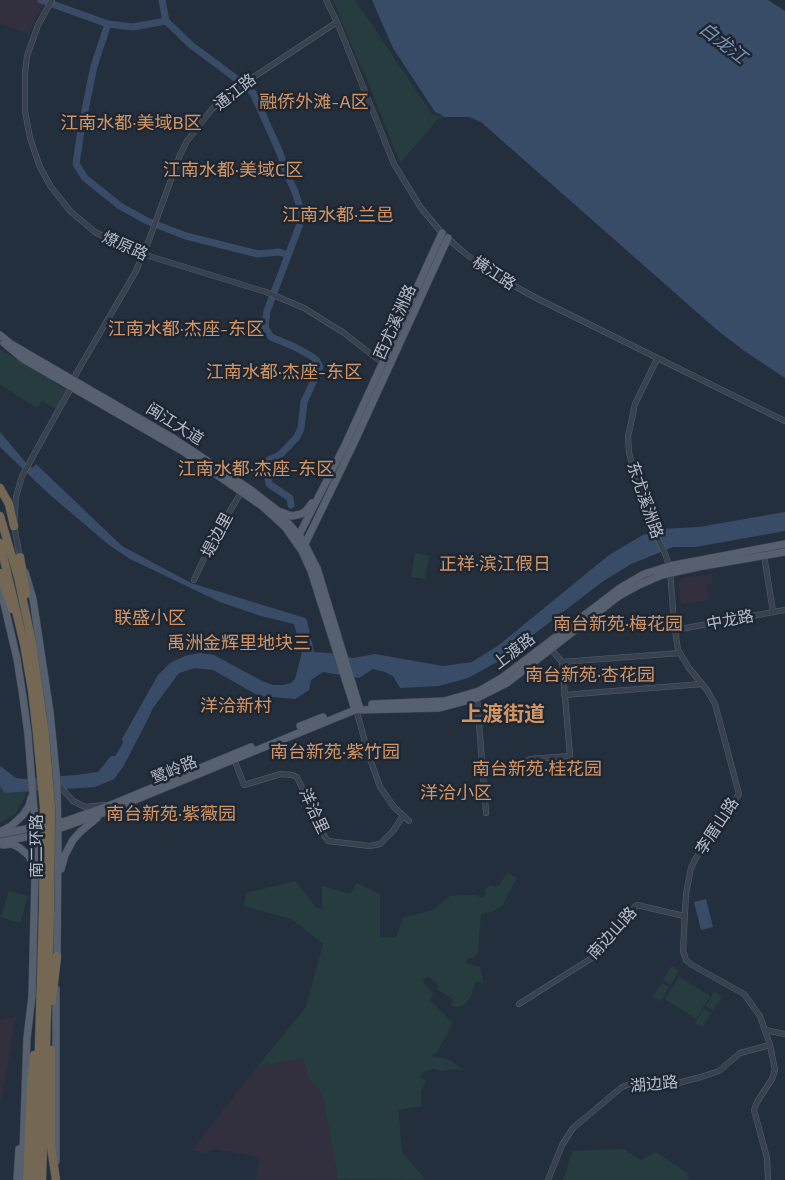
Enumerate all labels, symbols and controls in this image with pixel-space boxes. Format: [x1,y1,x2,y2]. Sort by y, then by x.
water label: 白龙江 [695,18,751,68]
street label: 通江路 [210,70,260,114]
district label: 融侨外滩-A区 [259,91,369,113]
district label: 江南水都·美域B区 [60,112,202,134]
district label: 江南水都·美域C区 [163,159,303,181]
district label: 江南水都·兰邑 [282,204,394,226]
street label: 燎原路 [99,227,151,265]
street label: 横江路 [469,252,519,294]
street label: 西尤溪洲路 [370,282,420,362]
district label: 江南水都·杰座-东区 [108,318,264,340]
district label: 江南水都·杰座-东区 [206,361,362,383]
street label: 闽江大道 [143,399,207,449]
district label: 江南水都·杰座-东区 [178,458,334,480]
street label: 东尤溪洲路 [623,459,667,541]
street label: 堤边里 [197,509,237,561]
district label: 正祥·滨江假日 [439,553,551,575]
street label: 中龙路 [705,606,755,634]
district label: 联盛小区 [114,607,186,629]
district label: 南台新苑·梅花园 [553,613,683,635]
street label: 上渡路 [489,629,539,673]
district label: 禹洲金辉里地块三 [167,632,311,654]
district label: 南台新苑·杏花园 [525,664,655,686]
district label: 洋洽新村 [200,695,272,717]
district label: 上渡街道 [461,701,545,727]
district label: 南台新苑·紫竹园 [270,741,400,763]
street label: 鹭岭路 [148,752,200,788]
district label: 南台新苑·桂花园 [472,758,602,780]
district label: 洋洽小区 [420,782,492,804]
street label: 洋洽里 [295,785,333,837]
street label: 李厝山路 [692,794,742,858]
district label: 南台新苑·紫薇园 [106,803,236,825]
street label: 南二环路 [27,814,47,878]
street label: 南边山路 [583,903,641,963]
street label: 湖边路 [629,1072,679,1096]

